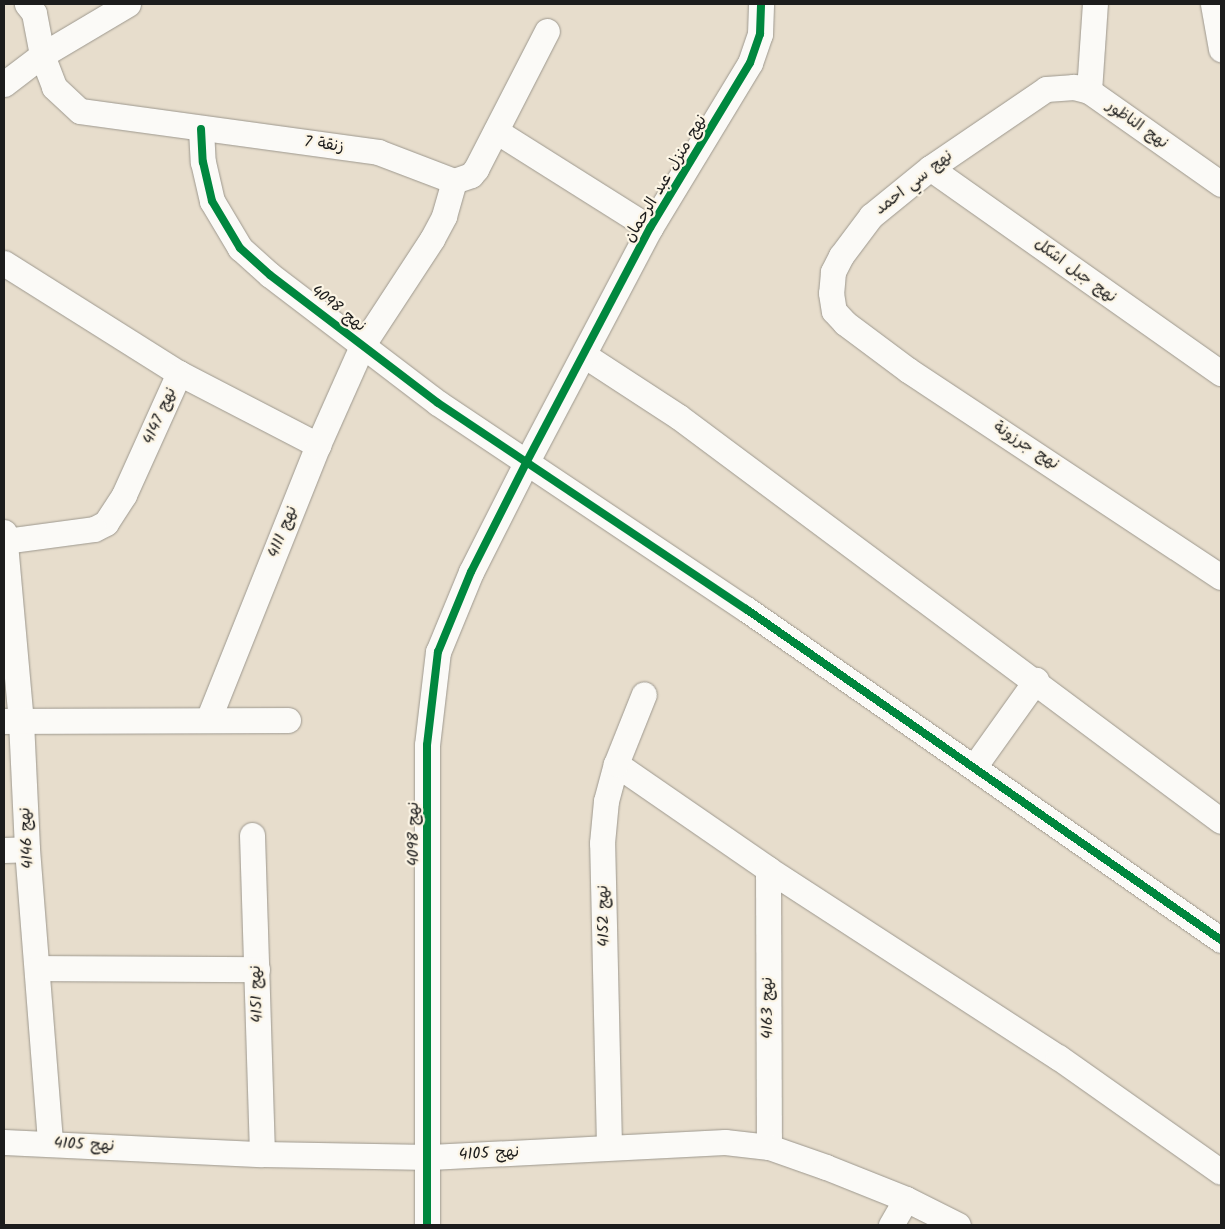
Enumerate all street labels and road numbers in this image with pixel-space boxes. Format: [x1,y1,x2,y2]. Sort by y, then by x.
street label: نهج الناظور [1102,97,1172,153]
street label: نهج منزل عبد الرحمان [620,112,712,246]
street label: زنقة 7 [303,133,345,157]
street label: نهج سي احمد [871,147,957,219]
street label: نهج جبل اشكل [1030,235,1120,307]
street label: نهج 4098 [307,282,369,336]
street label: نهج 4147 [139,385,181,447]
street label: نهج جرزونة [990,418,1062,474]
street label: نهج 4111 [264,503,302,561]
street label: نهج 4098 [404,802,424,866]
street label: نهج 4146 [16,807,38,869]
street label: نهج 4152 [594,885,614,947]
street label: نهج 4151 [246,965,268,1023]
street label: نهج 4163 [758,977,778,1039]
street label: نهج 4105 [53,1134,115,1156]
street label: نهج 4105 [458,1143,520,1165]

